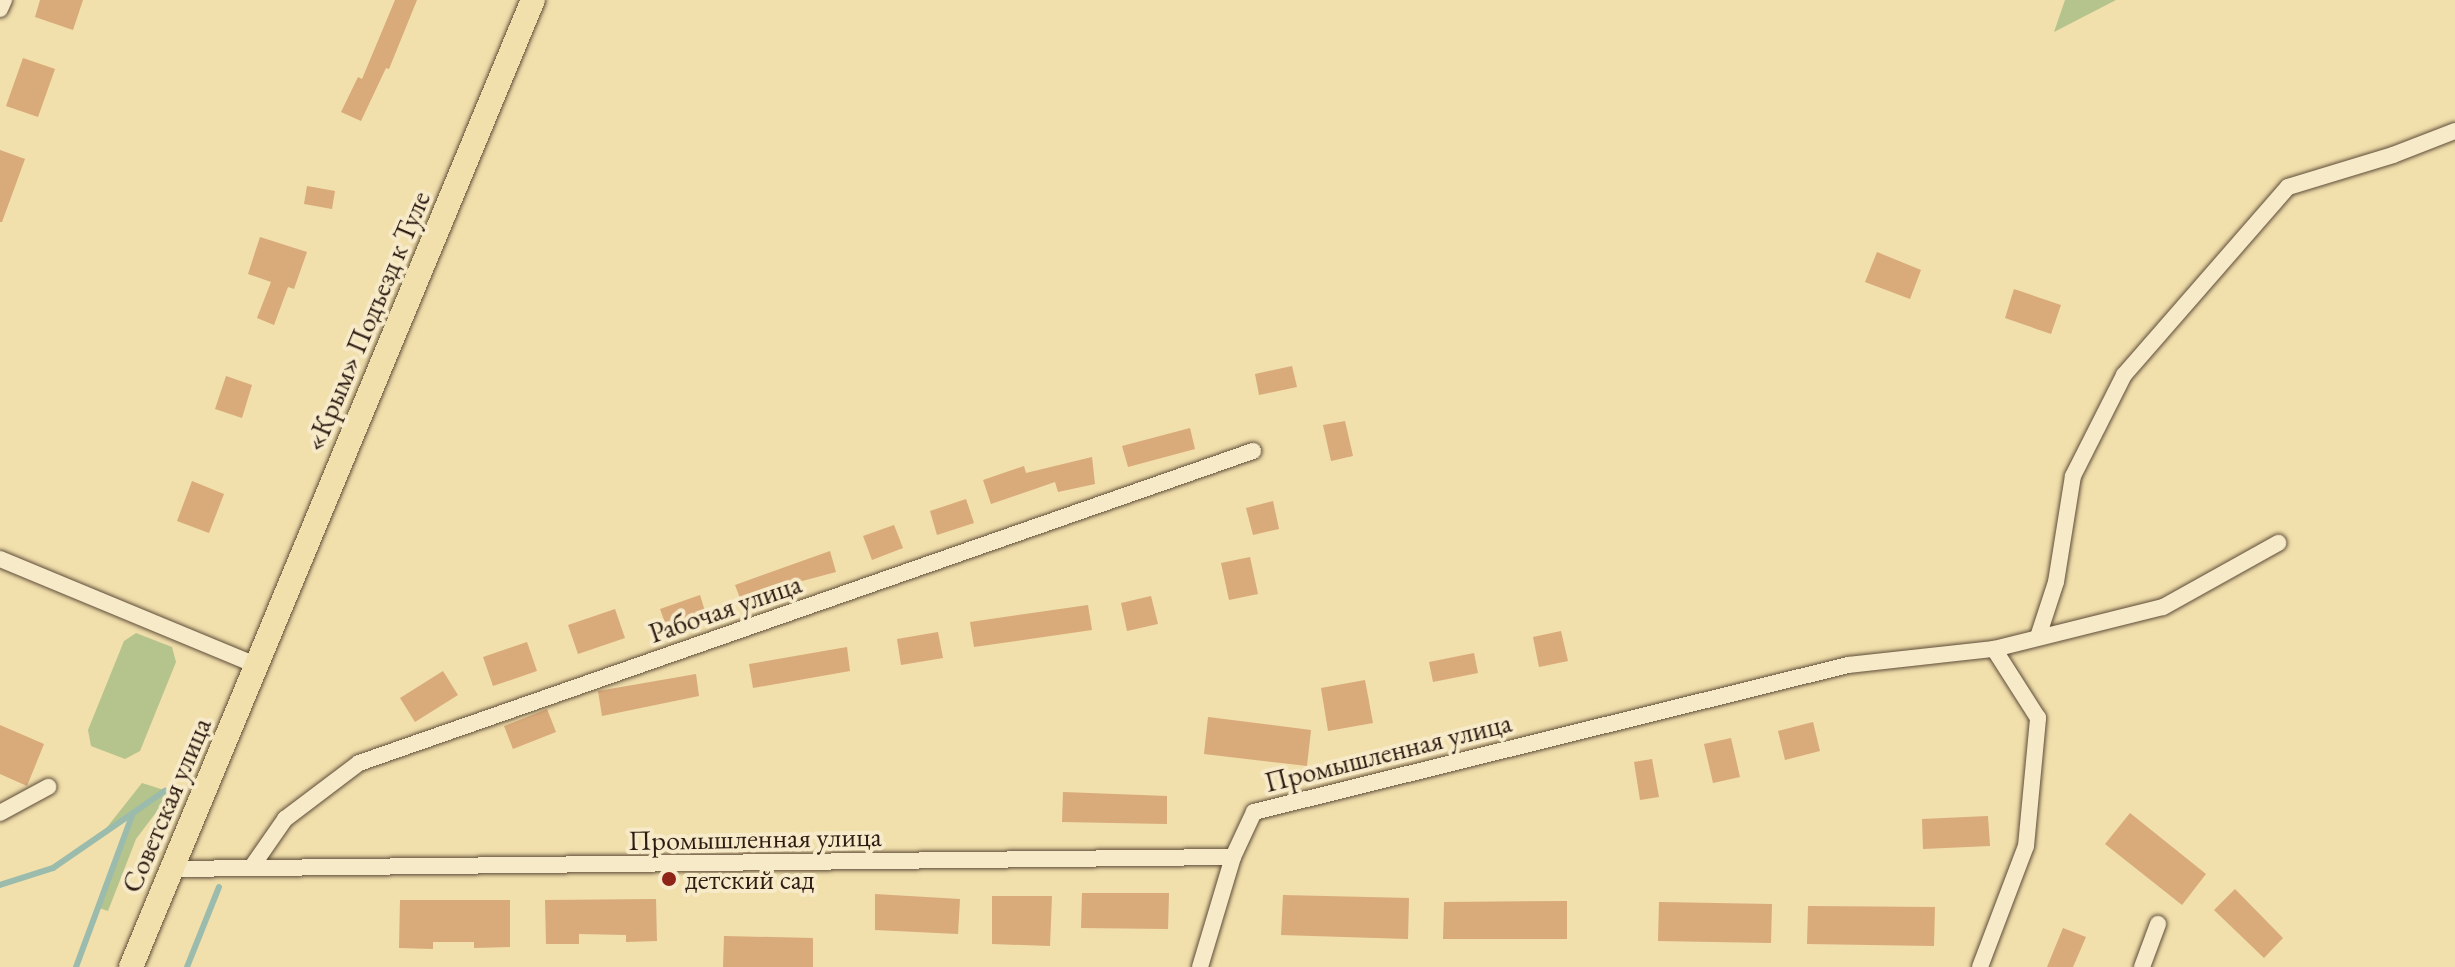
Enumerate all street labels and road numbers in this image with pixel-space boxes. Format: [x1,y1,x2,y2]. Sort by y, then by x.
street label: «Крым» Подъезд к Туле [297,186,437,456]
street label: Рабочая улица [644,566,806,650]
street label: Промышленная улица [1261,705,1515,799]
street label: Советская улица [114,713,218,897]
street label: Промышленная улица [628,819,882,857]

